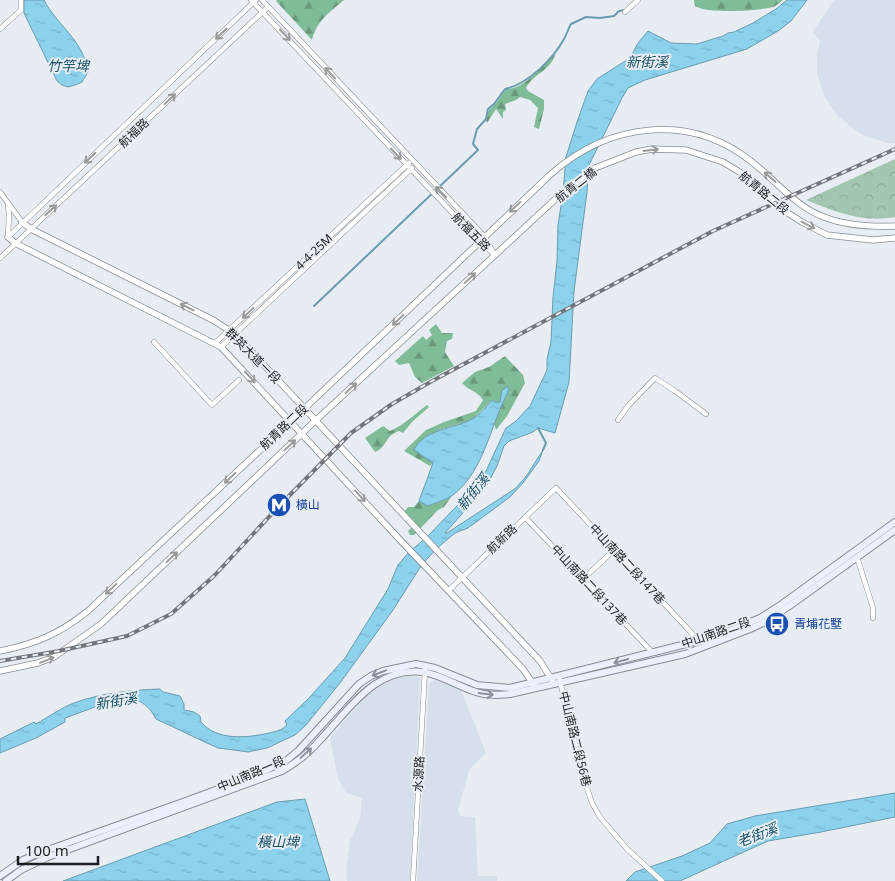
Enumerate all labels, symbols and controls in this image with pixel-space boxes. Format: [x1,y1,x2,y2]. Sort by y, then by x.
one-way arrow [215,27,227,39]
one-way arrow [279,29,291,42]
water label: 新街溪 [626,52,670,71]
water label: 竹竿埤 [47,56,91,75]
one-way arrow [324,67,336,80]
one-way arrow [164,93,176,105]
street label: 航福路 [115,114,153,151]
one-way arrow [643,145,659,155]
one-way arrow [390,147,402,160]
one-way arrow [84,152,97,164]
street label: 航青二橋 [552,163,600,206]
street label: 航青路二段 [736,167,793,218]
one-way arrow [763,171,776,183]
one-way arrow [435,185,447,198]
one-way arrow [509,201,521,213]
one-way arrow [45,204,58,216]
street label: 航福五路 [448,209,494,255]
one-way arrow [800,221,815,230]
street label: 4-4-25M [291,230,336,274]
one-way arrow [464,272,477,284]
one-way arrow [180,302,195,311]
one-way arrow [242,307,254,319]
one-way arrow [392,314,404,326]
street label: 群英大道一段 [222,324,285,387]
one-way arrow [244,371,256,383]
one-way arrow [345,382,357,394]
street label: 航青路二段 [256,400,311,453]
one-way arrow [284,439,297,451]
water label: 新街溪 [452,468,494,514]
one-way arrow [223,472,236,484]
one-way arrow [354,490,366,503]
metro station icon: 橫山 [266,492,292,518]
place label: 橫山 [296,496,320,513]
street label: 航新路 [483,520,521,557]
street label: 中山南路二段147巷 [585,520,669,608]
street label: 中山南路二段137巷 [547,541,631,629]
one-way arrow [166,551,179,563]
one-way arrow [105,583,118,595]
bus stop icon: 青埔花墅 [764,611,790,637]
street label: 中山南路二段 [679,613,753,652]
place label: 青埔花墅 [794,615,842,632]
one-way arrow [39,654,54,664]
one-way arrow [613,656,629,666]
one-way arrow [372,669,387,678]
water label: 新街溪 [94,688,140,713]
one-way arrow [477,689,493,699]
street label: 中山南路二段56巷 [555,689,596,788]
one-way arrow [300,748,313,759]
street label: 中山南路一段 [214,752,287,795]
street label: 水源路 [409,756,428,792]
water label: 老街溪 [734,817,782,851]
water label: 橫山埤 [257,832,301,851]
scale bar [18,834,98,866]
text: 100 m [25,840,69,860]

